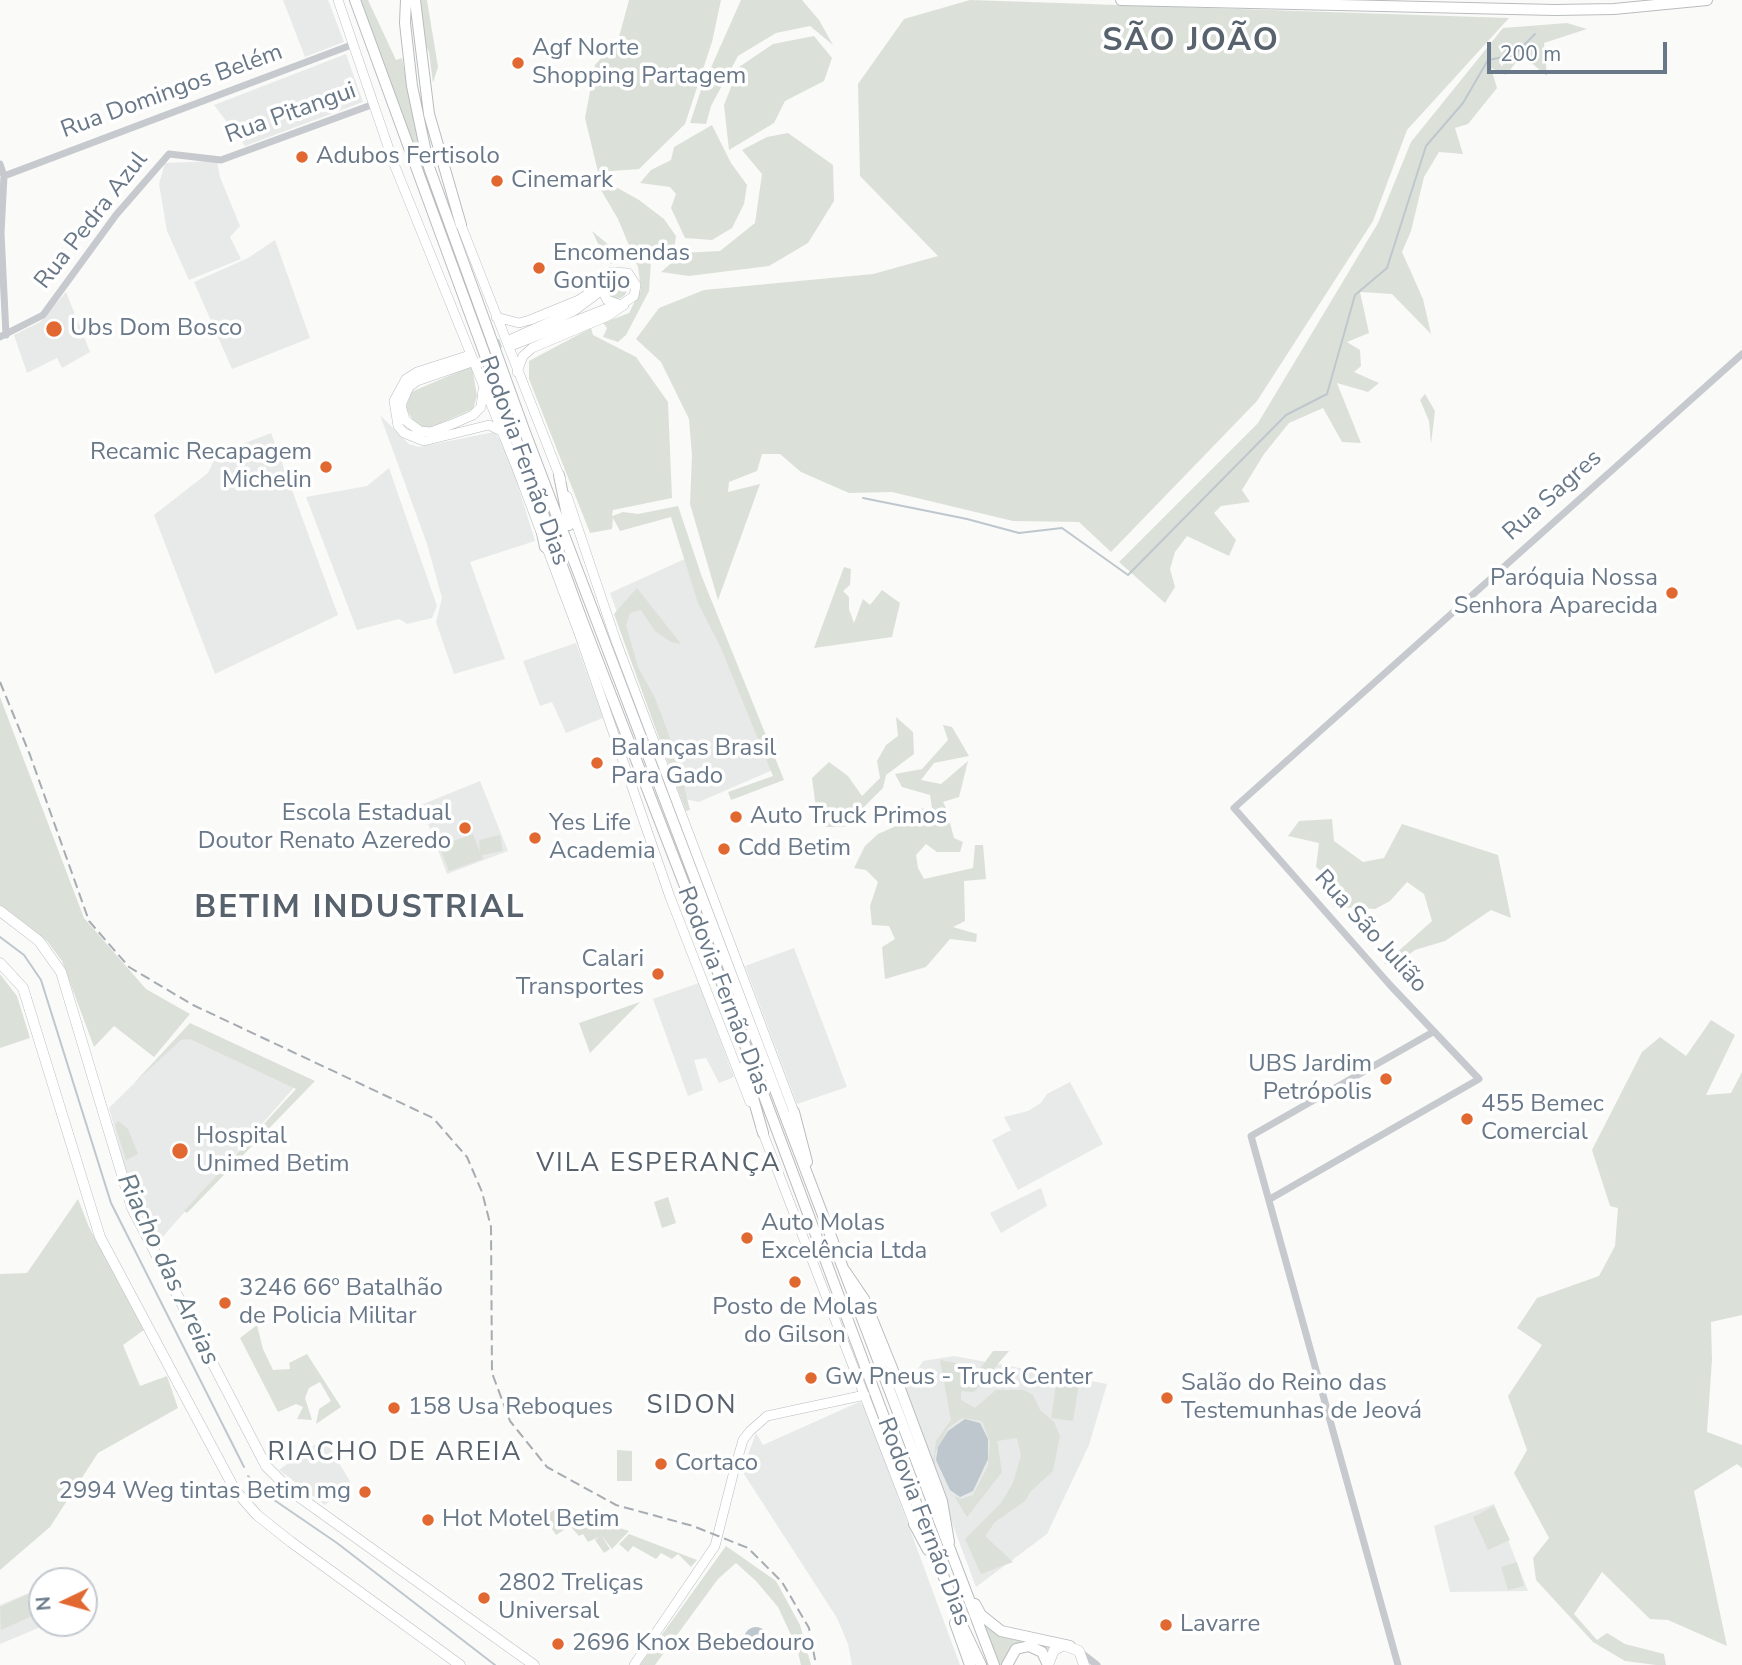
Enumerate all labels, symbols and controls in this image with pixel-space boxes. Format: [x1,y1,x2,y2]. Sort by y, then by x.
district label: SÃO JOÃO [1103,23,1279,61]
scale bar [1490,28,1670,72]
place label: Agf Norte Shopping Partagem [532,35,746,91]
street label: Rua Domingos Belém [57,39,287,145]
text: 200 m [1500,40,1561,68]
marker: Agf Norte Shopping Partagem [510,55,526,71]
street label: Rua Pitangui [222,77,360,151]
place label: Adubos Fertisolo [316,143,500,171]
street label: Rua Pedra Azul [29,147,155,295]
marker: Adubos Fertisolo [294,149,310,165]
place label: Cinemark [511,167,613,195]
marker: Cinemark [489,173,505,189]
place label: Encomendas Gontijo [553,240,690,296]
marker: Encomendas Gontijo [531,260,547,276]
place label: Ubs Dom Bosco [70,315,242,343]
marker: Ubs Dom Bosco [44,319,64,339]
street label: Rodovia Fernão Dias [472,352,574,570]
place label: Recamic Recapagem Michelin [90,439,312,495]
street label: Rua Sagres [1498,444,1608,548]
marker: Recamic Recapagem Michelin [318,459,334,475]
place label: Paróquia Nossa Senhora Aparecida [1454,565,1658,621]
marker: Paróquia Nossa Senhora Aparecida [1664,585,1680,601]
place label: Balanças Brasil Para Gado [611,735,776,791]
marker: Balanças Brasil Para Gado [589,755,605,771]
place label: Escola Estadual Doutor Renato Azeredo [198,800,451,856]
place label: Auto Truck Primos [750,803,947,831]
marker: Auto Truck Primos [728,809,744,825]
place label: Yes Life Academia [549,810,656,866]
marker: Escola Estadual Doutor Renato Azeredo [457,820,473,836]
marker: Yes Life Academia [527,830,543,846]
place label: Cdd Betim [738,835,851,863]
marker: Cdd Betim [716,841,732,857]
street label: Rua São Julião [1307,865,1433,999]
street label: Rodovia Fernão Dias [670,883,776,1099]
district label: BETIM INDUSTRIAL [196,890,524,928]
place label: Calari Transportes [516,946,644,1002]
marker: Calari Transportes [650,966,666,982]
place label: UBS Jardim Petrópolis [1248,1051,1372,1107]
marker: UBS Jardim Petrópolis [1378,1071,1394,1087]
place label: 455 Bemec Comercial [1481,1091,1604,1147]
marker: 455 Bemec Comercial [1459,1111,1475,1127]
place label: Hospital Unimed Betim [196,1123,350,1179]
marker: Hospital Unimed Betim [170,1141,190,1161]
district label: VILA ESPERANÇA [538,1149,780,1181]
water label: Riacho das Areias [109,1169,225,1371]
place label: Auto Molas Excelência Ltda [761,1210,927,1266]
marker: Auto Molas Excelência Ltda [739,1230,755,1246]
marker: Posto de Molas do Gilson [787,1274,803,1290]
place label: 3246 66º Batalhão de Policia Militar [239,1275,443,1331]
place label: Posto de Molas do Gilson [712,1294,878,1350]
marker: 3246 66º Batalhão de Policia Militar [217,1295,233,1311]
place label: Gw Pneus - Truck Center [825,1364,1093,1392]
marker: Gw Pneus - Truck Center [803,1370,819,1386]
place label: Salão do Reino das Testemunhas de Jeová [1181,1370,1422,1426]
marker: Salão do Reino das Testemunhas de Jeová [1159,1390,1175,1406]
district label: SIDON [647,1391,737,1423]
place label: 158 Usa Reboques [408,1394,613,1422]
marker: 158 Usa Reboques [386,1400,402,1416]
street label: Rodovia Fernão Dias [870,1414,976,1630]
district label: RIACHO DE AREIA [269,1438,521,1470]
place label: Cortaco [675,1450,758,1478]
marker: Cortaco [653,1456,669,1472]
place label: 2994 Weg tintas Betim mg [59,1478,351,1506]
marker: 2994 Weg tintas Betim mg [357,1484,373,1500]
place label: Hot Motel Betim [442,1506,620,1534]
marker: Hot Motel Betim [420,1512,436,1528]
north arrow [28,1567,98,1637]
place label: 2802 Treliças Universal [498,1570,644,1626]
marker: 2802 Treliças Universal [476,1590,492,1606]
text: N [31,1595,58,1612]
place label: Lavarre [1180,1611,1260,1639]
marker: Lavarre [1158,1617,1174,1633]
place label: 2696 Knox Bebedouro [572,1630,815,1658]
marker: 2696 Knox Bebedouro [550,1636,566,1652]

